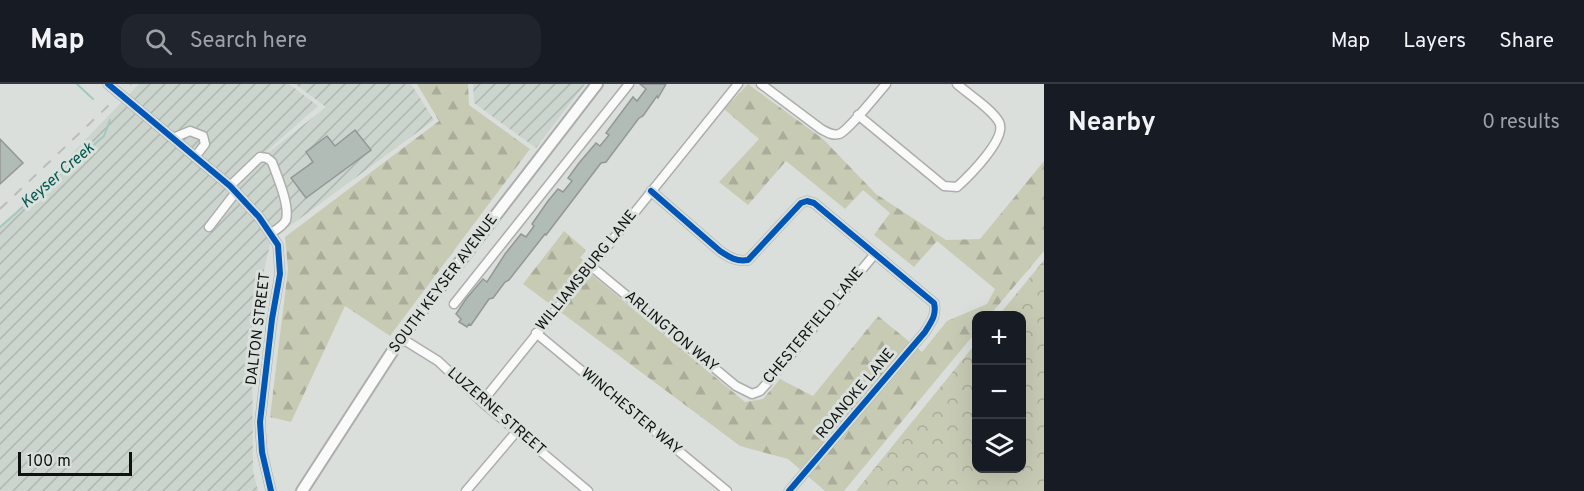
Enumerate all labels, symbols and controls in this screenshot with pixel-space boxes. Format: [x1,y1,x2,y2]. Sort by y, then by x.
search box [121,14,541,68]
text: Map [30,23,85,59]
icon: search [142,25,175,58]
text: Search here [190,28,307,55]
text: Map [1331,28,1370,55]
text: Layers [1403,28,1466,55]
text: Share [1499,28,1554,55]
text: Nearby [1068,107,1156,140]
text: 0 results [1482,110,1560,136]
water label: Keyser Creek [17,138,100,213]
street label: WILLIAMSBURG LANE [532,207,642,335]
street label: SOUTH KEYSER AVENUE [386,211,502,357]
street label: CHESTERFIELD LANE [760,264,868,388]
street label: DALTON STREET [243,271,275,387]
street label: ARLINGTON WAY [620,287,722,377]
map controls [972,311,1026,473]
button: + [972,311,1026,365]
street label: ROANOKE LANE [813,345,899,443]
street label: LUZERNE STREET [443,364,549,460]
street label: WINCHESTER WAY [577,364,686,460]
button: − [972,365,1026,419]
button: layers [972,419,1026,473]
scale bar [18,449,132,476]
text: 100 m [27,452,71,472]

